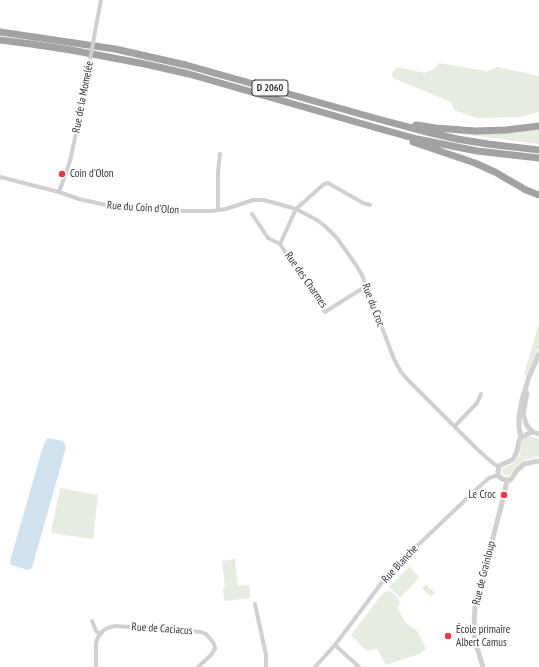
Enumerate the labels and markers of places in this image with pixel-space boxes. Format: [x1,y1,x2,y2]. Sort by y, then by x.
place label: Coin d'Olon [70,167,114,181]
marker: Coin d'Olon [57,169,67,179]
place label: Le Croc [468,488,496,502]
marker: Le Croc [499,490,509,500]
place label: École primaire Albert Camus [456,623,510,649]
marker: École primaire Albert Camus [443,631,453,641]

